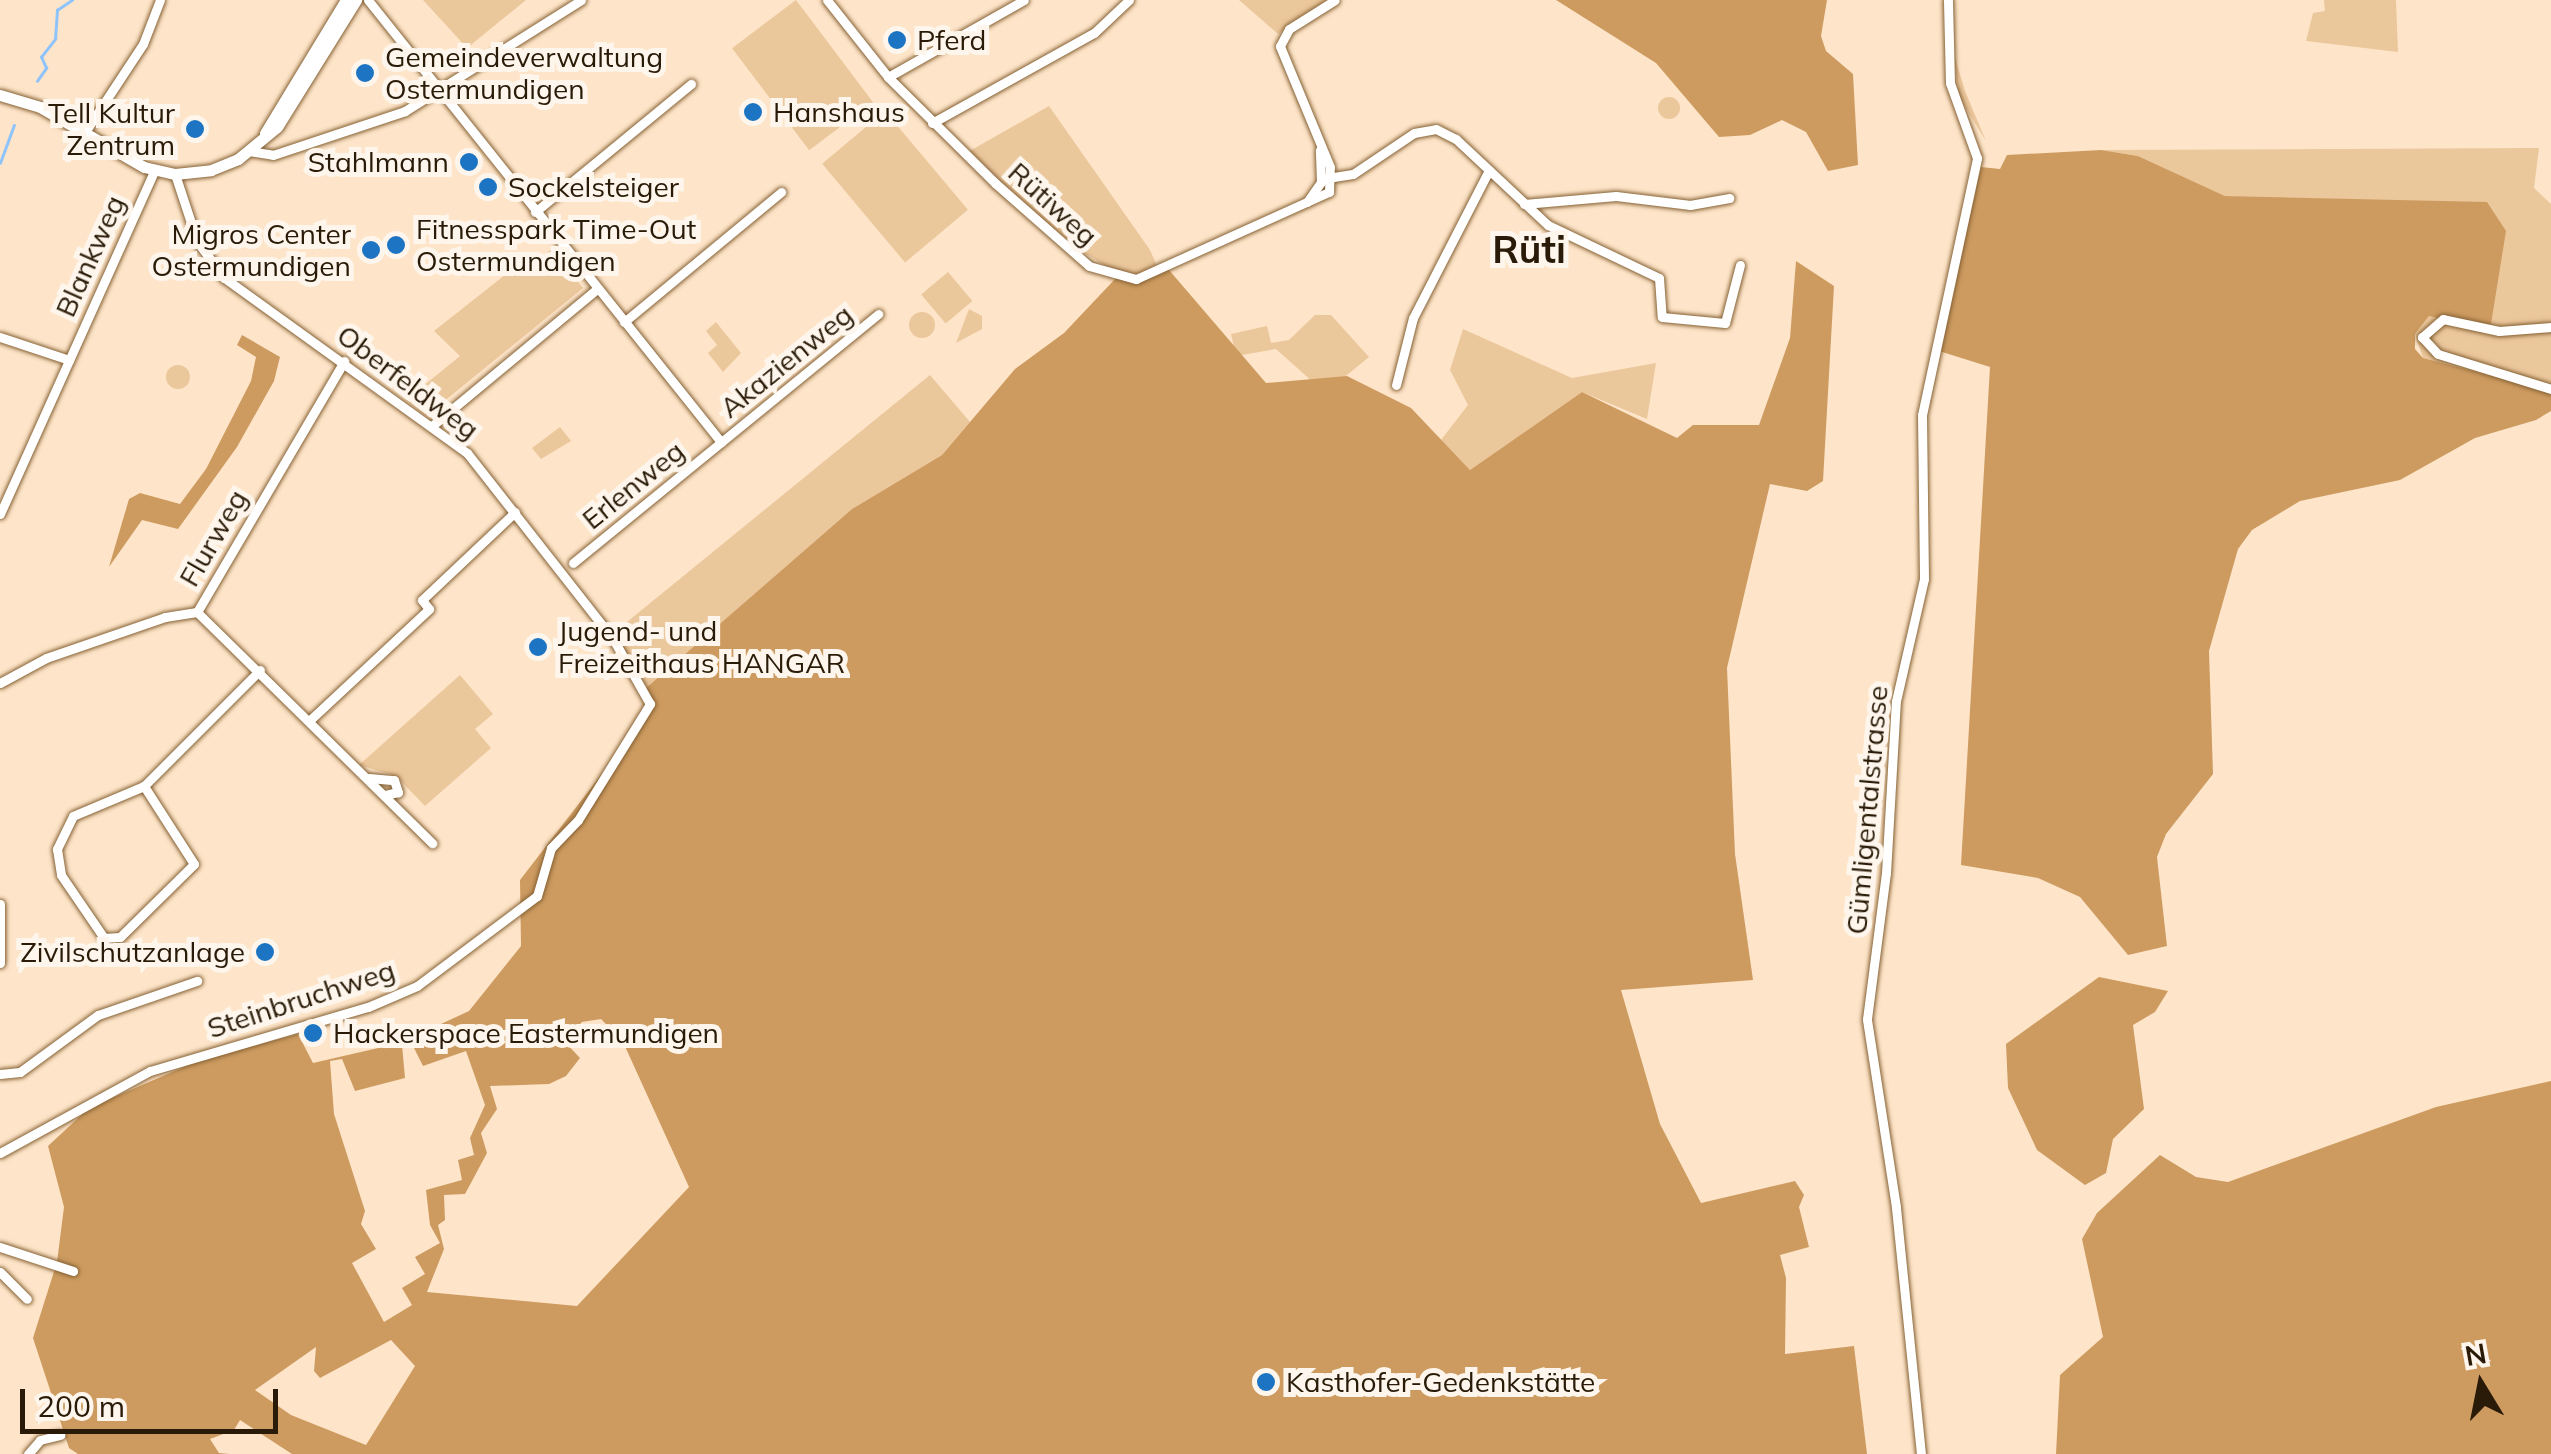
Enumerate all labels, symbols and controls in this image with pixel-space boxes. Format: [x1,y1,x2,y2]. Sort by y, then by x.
place label: Pferd [917,23,986,57]
marker: Pferd [886,29,908,51]
place label: Gemeindeverwaltung Ostermundigen [385,40,663,106]
marker: Gemeindeverwaltung Ostermundigen [354,62,376,84]
place label: Hanshaus [773,95,905,129]
place label: Tell Kultur Zentrum [48,96,175,162]
marker: Hanshaus [742,101,764,123]
marker: Tell Kultur Zentrum [184,118,206,140]
place label: Stahlmann [308,145,449,179]
marker: Stahlmann [458,151,480,173]
street label: Rütiweg [1002,155,1104,253]
place label: Sockelsteiger [508,170,679,204]
marker: Sockelsteiger [477,176,499,198]
street label: Blankweg [48,190,132,322]
place label: Fitnesspark Time-Out Ostermundigen [416,212,696,278]
place label: Migros Center Ostermundigen [151,217,351,283]
district label: Rüti [1492,227,1566,273]
marker: Fitnesspark Time-Out Ostermundigen [385,234,407,256]
marker: Migros Center Ostermundigen [360,239,382,261]
street label: Akazienweg [713,297,859,425]
street label: Oberfeldweg [331,318,485,446]
street label: Erlenweg [575,434,691,536]
street label: Flurweg [172,484,254,592]
place label: Jugend- und Freizeithaus HANGAR [558,614,845,680]
marker: Jugend- und Freizeithaus HANGAR [527,636,549,658]
street label: Gümligentalstrasse [1839,684,1895,936]
place label: Zivilschutzanlage [20,935,245,969]
marker: Zivilschutzanlage [254,941,276,963]
street label: Steinbruchweg [203,953,399,1045]
place label: Hackerspace Eastermundigen [333,1016,719,1050]
marker: Hackerspace Eastermundigen [302,1022,324,1044]
north arrow [2431,1334,2531,1434]
text: N [2462,1335,2489,1373]
place label: Kasthofer-Gedenkstätte [1286,1365,1595,1399]
scale bar [25,1369,282,1431]
marker: Kasthofer-Gedenkstätte [1255,1371,1277,1393]
text: 200 m [37,1387,125,1425]

